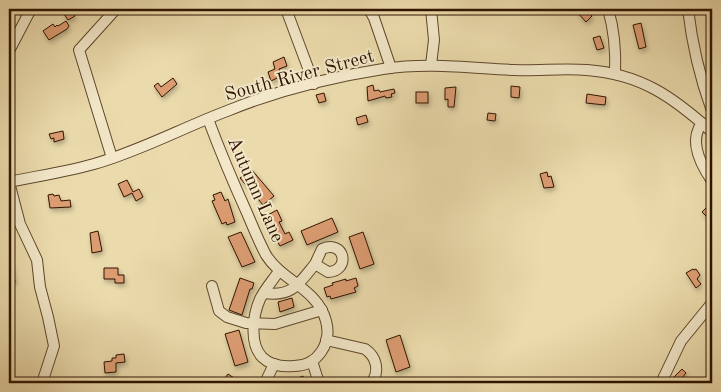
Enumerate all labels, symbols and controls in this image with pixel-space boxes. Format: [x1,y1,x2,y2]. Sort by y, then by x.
street label: South River Street [223,47,376,105]
street label: Autumn Lane [223,134,286,246]

